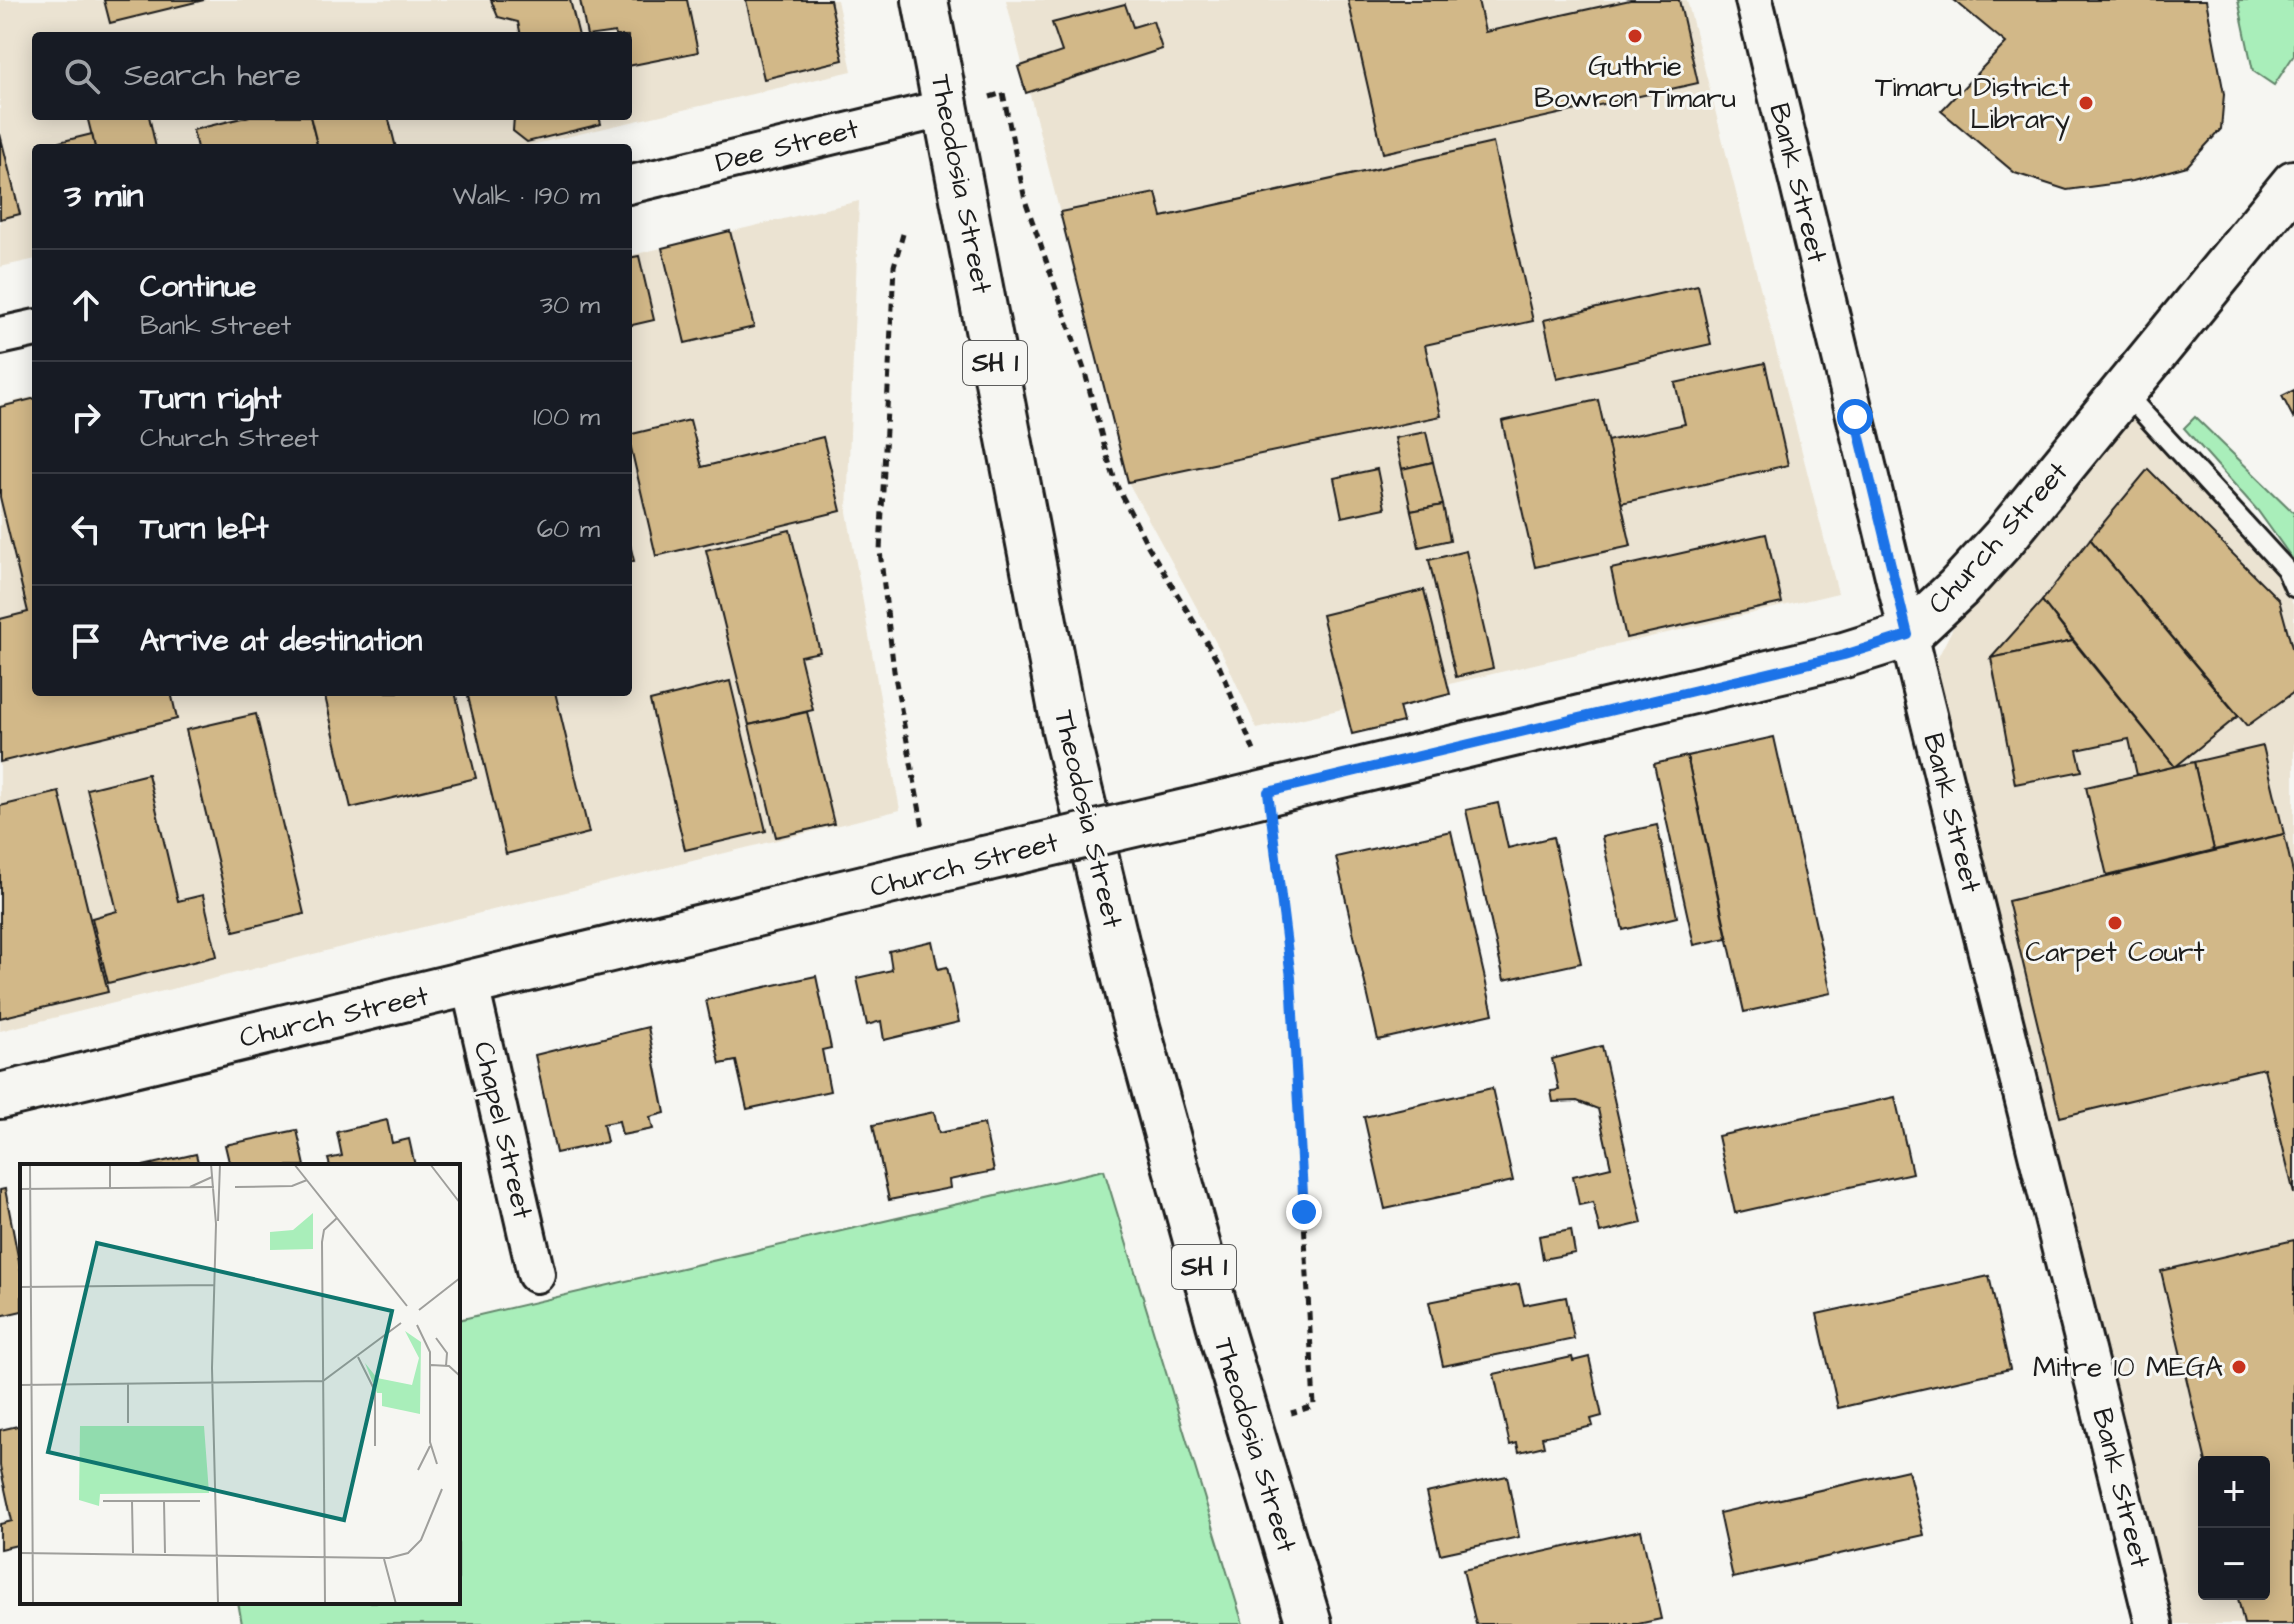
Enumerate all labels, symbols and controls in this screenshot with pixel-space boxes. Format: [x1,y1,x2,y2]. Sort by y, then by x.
marker: Guthrie Bowron Timaru [1626,27,1644,45]
search box [32,32,632,120]
place label: Guthrie Bowron Timaru [1534,47,1736,118]
icon: search [60,54,104,98]
text: Search here [124,55,301,97]
place label: Timaru District Library [1875,68,2071,141]
street label: Theodosia Street [921,71,1001,298]
marker: Timaru District Library [2077,94,2095,112]
street label: Bank Street [1759,99,1837,267]
street label: Dee Street [711,109,863,183]
text: 3 min [64,172,144,220]
text: Walk · 190 m [453,178,600,214]
text: Continue [140,266,256,308]
icon: ahead [64,283,108,327]
text: 30 m [540,287,600,323]
text: Bank Street [140,308,291,344]
road number: SH 1 [963,341,1027,385]
text: Turn right [140,378,281,420]
icon: right [64,395,108,439]
text: 100 m [533,399,600,435]
route start [1837,399,1873,435]
text: Church Street [140,420,319,456]
street label: Church Street [1919,453,2077,623]
icon: left [64,507,108,551]
text: Turn left [140,508,268,550]
text: 60 m [537,511,600,547]
icon: arrive [64,619,108,663]
text: Arrive at destination [140,620,422,662]
street label: Theodosia Street [1044,706,1132,932]
street label: Bank Street [1913,729,1991,897]
street label: Church Street [866,823,1063,907]
marker: Carpet Court [2106,914,2124,932]
place label: Carpet Court [2025,933,2205,972]
street label: Church Street [236,976,433,1058]
street label: Chapel Street [464,1038,542,1223]
inset map [20,1164,460,1604]
route end [1286,1194,1322,1230]
road number: SH 1 [1172,1245,1236,1289]
street label: Theodosia Street [1204,1333,1306,1558]
place label: Mitre 10 MEGA [2033,1348,2223,1387]
marker: Mitre 10 MEGA [2230,1358,2248,1376]
street label: Bank Street [2082,1404,2160,1572]
map controls [2198,1456,2270,1600]
button: + [2198,1456,2270,1528]
button: − [2198,1528,2270,1600]

